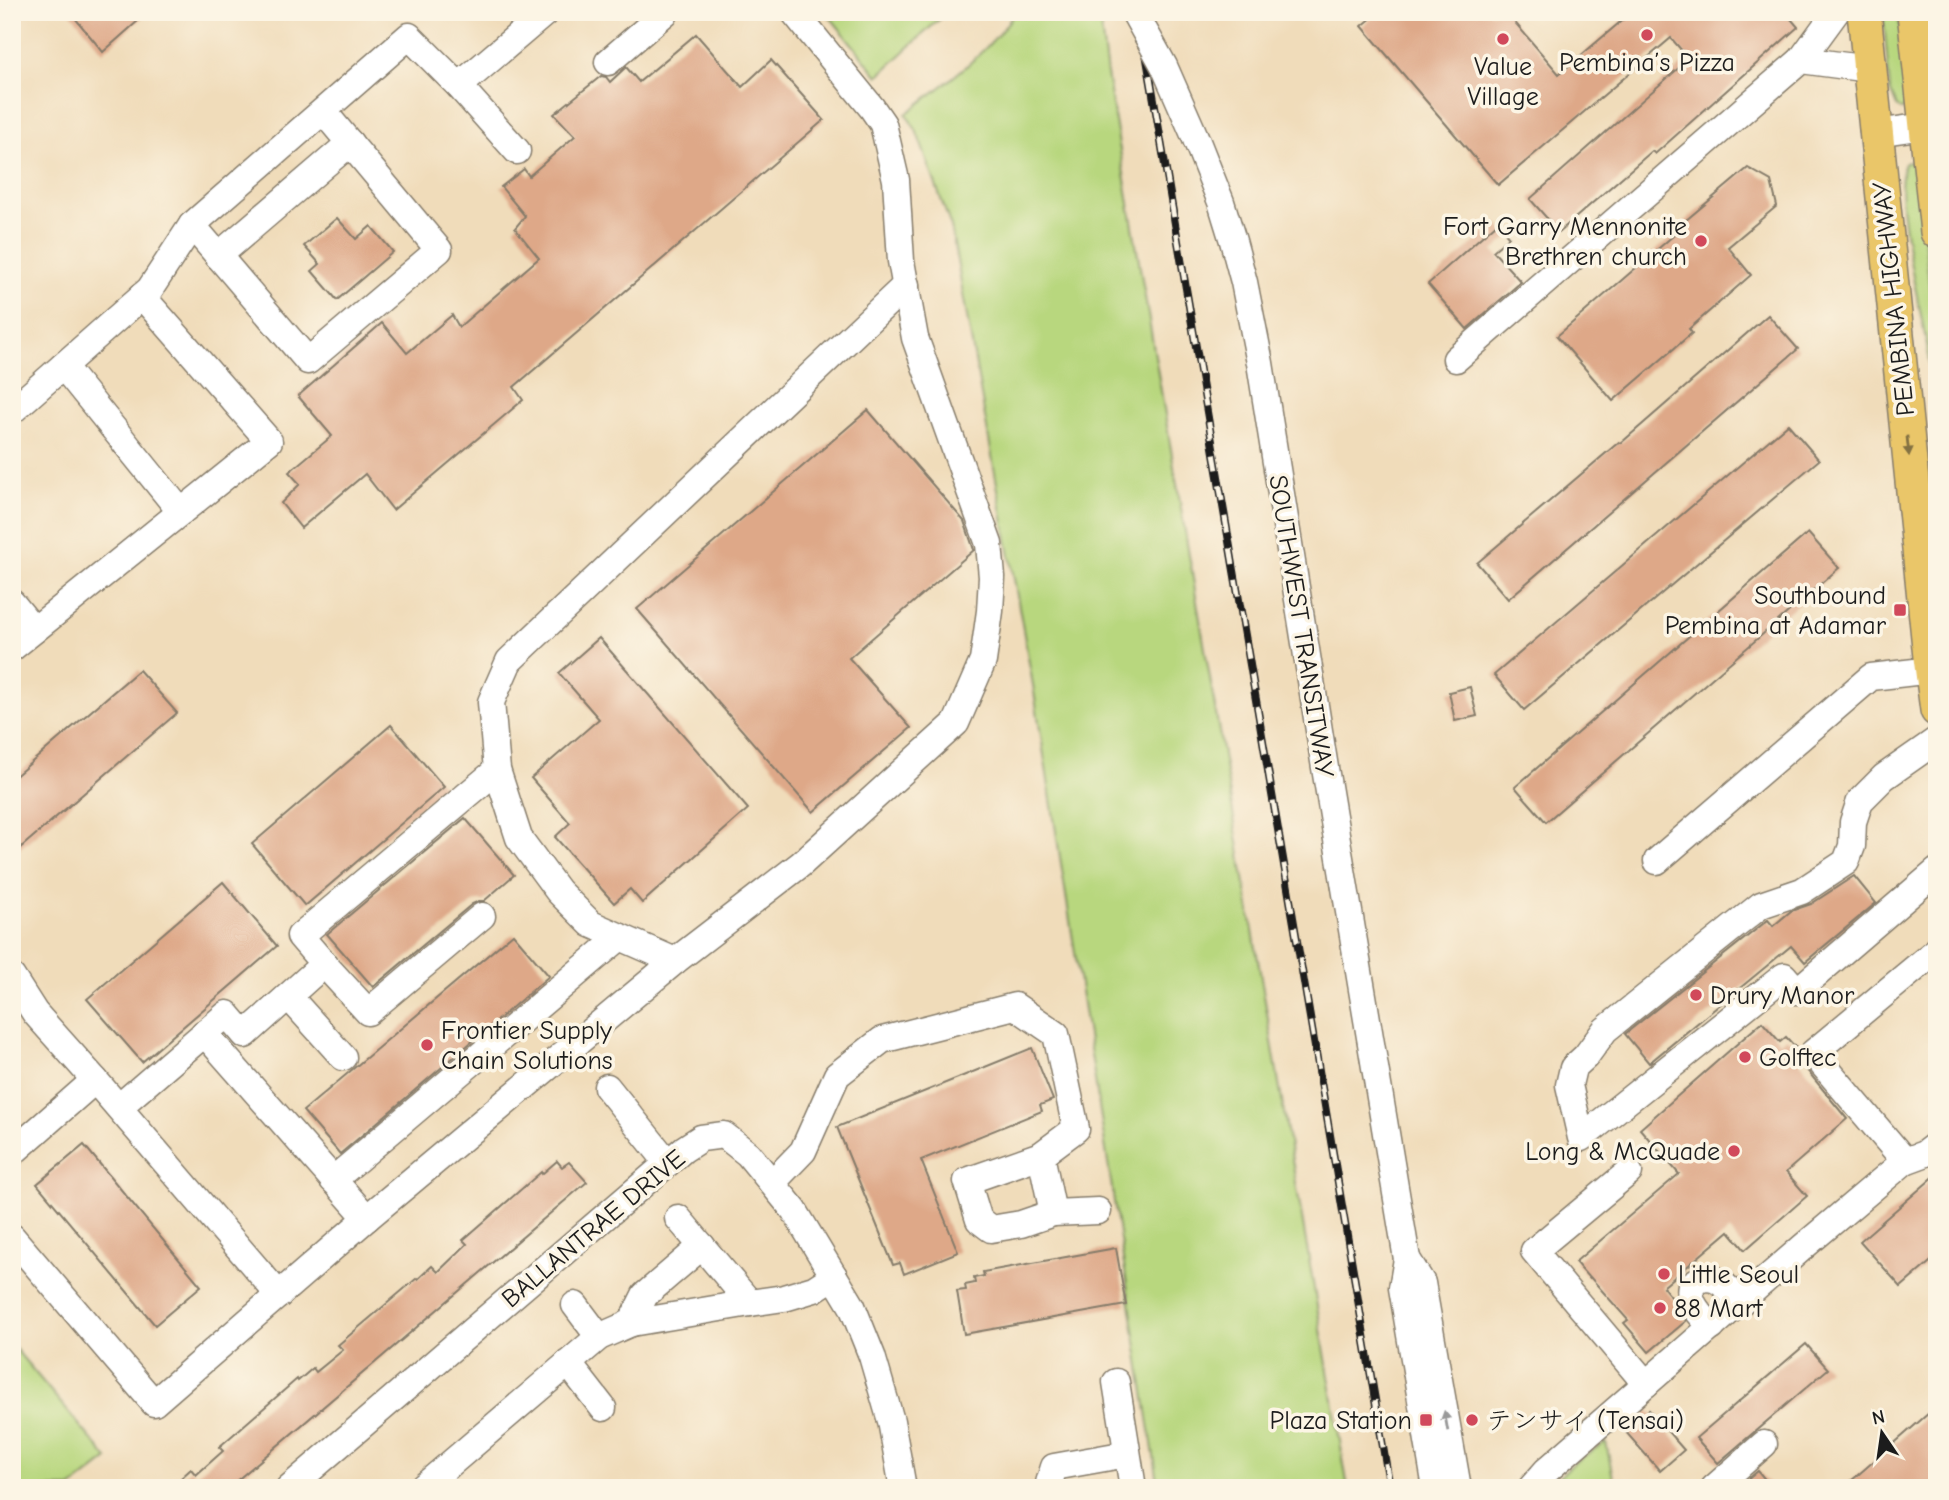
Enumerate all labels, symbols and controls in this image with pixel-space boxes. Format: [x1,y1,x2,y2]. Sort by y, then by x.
marker: Pembina’s Pizza [1639,27,1655,43]
marker: Value Village [1495,31,1511,47]
place label: Pembina’s Pizza [1559,48,1735,78]
place label: Value Village [1467,52,1539,112]
street label: PEMBINA HIGHWAY [1867,180,1921,417]
place label: Fort Garry Mennonite Brethren church [1443,212,1687,272]
marker: Fort Garry Mennonite Brethren church [1693,233,1709,249]
one-way arrow [1903,435,1914,457]
street label: SOUTHWEST TRANSITWAY [1262,473,1340,780]
place label: Southbound Pembina at Adamar [1665,581,1887,641]
marker: Southbound Pembina at Adamar [1892,602,1908,618]
place label: Drury Manor [1710,981,1855,1011]
marker: Drury Manor [1688,987,1704,1003]
place label: Frontier Supply Chain Solutions [441,1016,613,1076]
marker: Frontier Supply Chain Solutions [419,1037,435,1053]
place label: Golftec [1759,1043,1837,1073]
marker: Golftec [1737,1049,1753,1065]
place label: Long & McQuade [1525,1137,1720,1167]
street label: BALLANTRAE DRIVE [496,1143,691,1314]
marker: Long & McQuade [1726,1143,1742,1159]
place label: Little Seoul [1678,1260,1799,1290]
marker: Little Seoul [1656,1266,1672,1282]
place label: 88 Mart [1674,1294,1764,1324]
marker: 88 Mart [1652,1300,1668,1316]
north arrow [1848,1398,1918,1468]
text: N [1870,1405,1887,1430]
place label: Plaza Station [1270,1406,1412,1436]
place label: テンサイ (Tensai) [1486,1406,1684,1436]
one-way arrow [1440,1409,1451,1431]
marker: Plaza Station [1418,1412,1434,1428]
marker: テンサイ (Tensai) [1464,1412,1480,1428]

